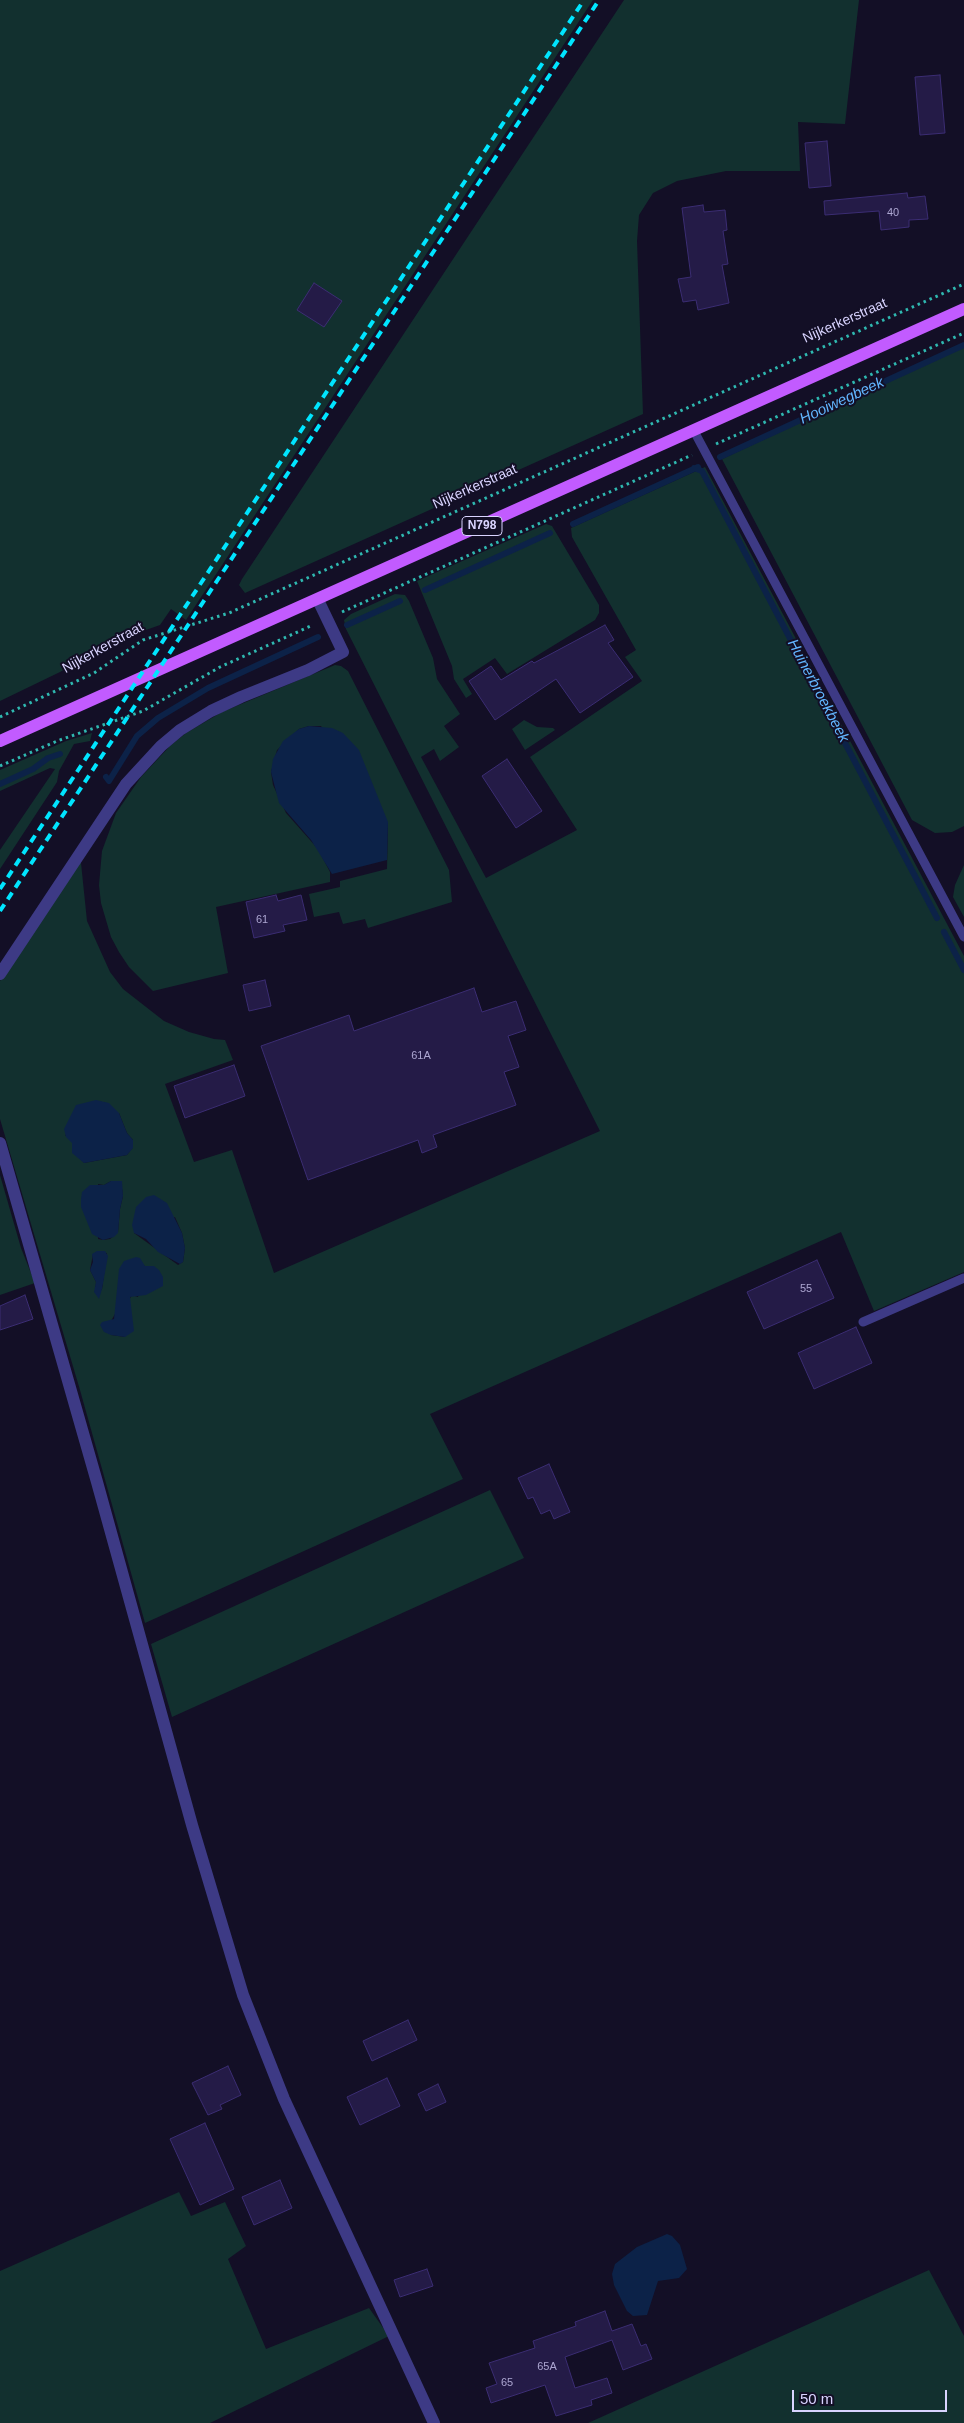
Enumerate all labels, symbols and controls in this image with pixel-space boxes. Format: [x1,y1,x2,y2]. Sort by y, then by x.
house number: 40 [887,206,899,220]
street label: Nijkerkerstraat [800,295,890,347]
water label: Hooiwegbeek [797,374,887,428]
street label: Nijkerkerstraat [430,461,520,513]
road number: N798 [462,516,502,536]
street label: Nijkerkerstraat [59,619,147,677]
water label: Huinerbroekbeek [783,636,853,746]
house number: 61 [256,913,268,927]
house number: 61A [411,1049,431,1063]
house number: 55 [800,1282,812,1296]
house number: 65A [537,2360,557,2374]
house number: 65 [501,2376,513,2390]
scale bar [794,2380,949,2412]
text: 50 m [800,2390,833,2407]

